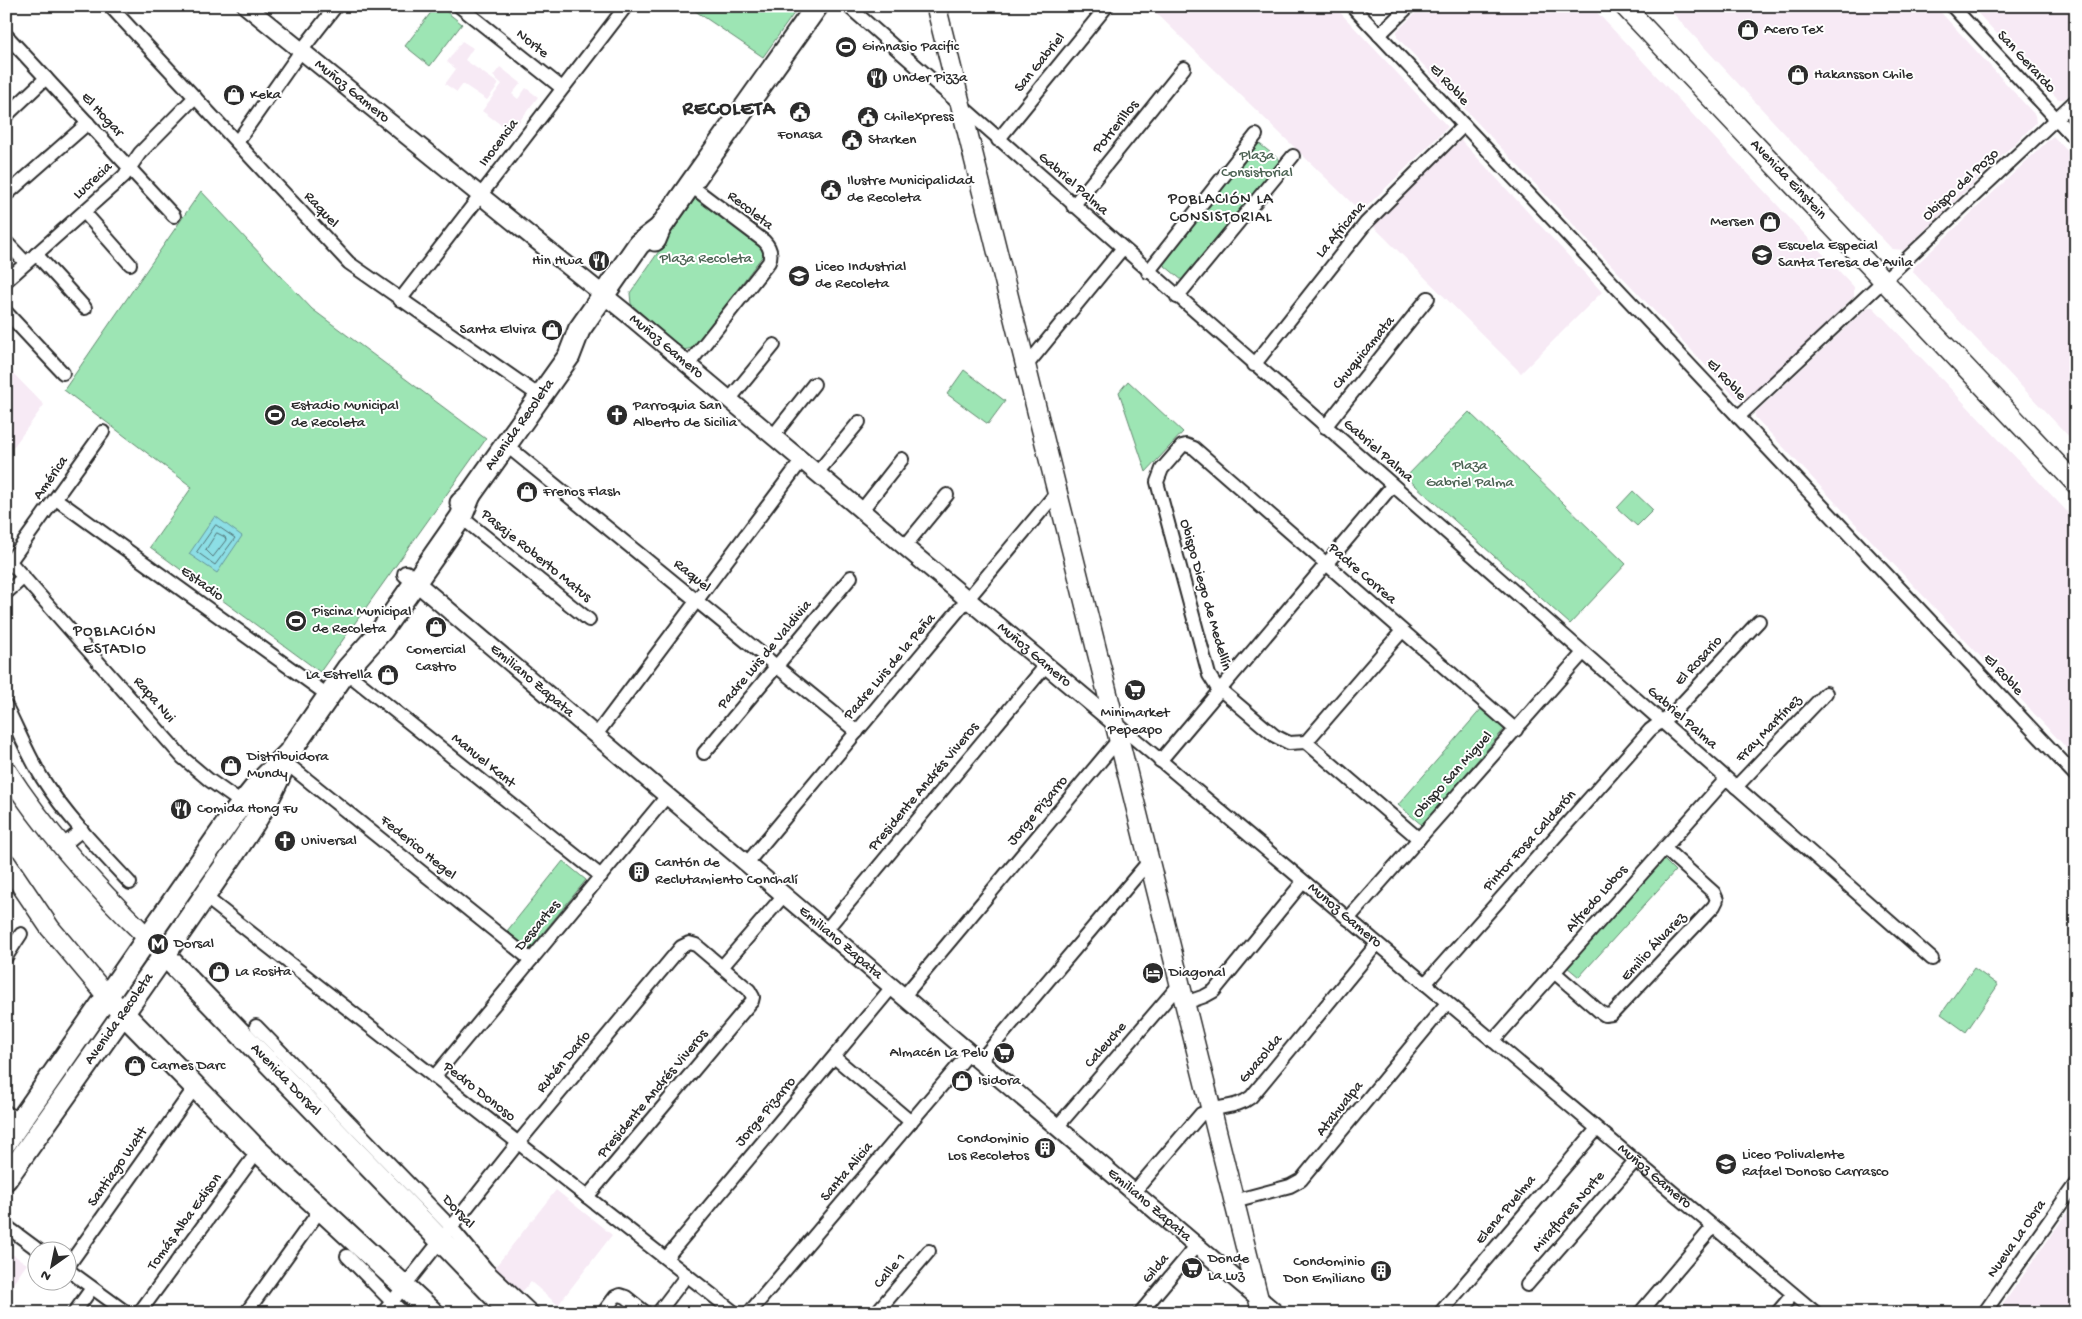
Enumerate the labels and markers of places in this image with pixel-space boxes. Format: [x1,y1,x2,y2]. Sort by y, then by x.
shop icon: Acero Tex [1736,18,1760,42]
place label: Acero Tex [1764,21,1824,39]
sports icon: Gimnasio Pacific [834,35,858,59]
place label: Gimnasio Pacific [862,38,960,56]
shop icon: Hakansson Chile [1786,63,1810,87]
restaurant icon: Under Pizza [865,66,889,90]
place label: Hakansson Chile [1814,66,1913,84]
place label: Under Pizza [893,69,968,87]
shop icon: Keka [222,83,246,107]
place label: Keka [250,86,282,104]
public building icon: Fonasa [788,100,812,124]
public building icon: Chilexpress [856,105,880,129]
place label: Chilexpress [884,108,954,126]
place label: Fonasa [777,126,823,144]
public building icon: Starken [840,128,864,152]
place label: Starken [868,131,916,149]
place label: Ilustre Municipalidad de Recoleta [847,172,975,207]
public building icon: Ilustre Municipalidad de Recoleta [819,178,843,202]
shop icon: Mersen [1758,210,1782,234]
place label: Mersen [1710,213,1754,231]
place label: Escuela Especial Santa Teresa de Avila [1778,237,1913,272]
school or university icon: Escuela Especial Santa Teresa de Avila [1750,243,1774,267]
restaurant icon: Hin Hwa [587,249,611,273]
place label: Hin Hwa [532,252,584,270]
place label: Liceo Industrial de Recoleta [815,258,906,293]
school or university icon: Liceo Industrial de Recoleta [787,264,811,288]
shop icon: Santa Elvira [540,318,564,342]
place label: Santa Elvira [459,321,537,339]
place label: Estadio Municipal de Recoleta [291,397,399,432]
place label: Parroquia San Alberto de Sicilia [632,397,738,432]
sports icon: Estadio Municipal de Recoleta [263,403,287,427]
church icon: Parroquia San Alberto de Sicilia [605,403,629,427]
shop icon: Frenos Flash [515,480,539,504]
place label: Frenos Flash [542,483,621,501]
place label: Piscina Municipal de Recoleta [311,603,412,638]
sports icon: Piscina Municipal de Recoleta [284,609,308,633]
shop icon: Comercial Castro [424,615,448,639]
place label: Comercial Castro [406,641,466,676]
shop icon: La Estrella [376,663,400,687]
place label: La Estrella [306,666,373,684]
supermarket icon: Minimarket Pepeapo [1123,678,1147,702]
place label: Minimarket Pepeapo [1101,704,1171,739]
place label: Distribuidora Mundy [246,748,329,783]
shop icon: Distribuidora Mundy [219,754,243,778]
restaurant icon: Comida Hong Fu [169,797,193,821]
place label: Comida Hong Fu [197,800,298,818]
church icon: Universal [273,829,297,853]
place label: Universal [301,832,357,850]
place label: Cantón de Reclutamiento Conchalí [655,854,799,889]
building icon: Cantón de Reclutamiento Conchalí [627,860,651,884]
metro station icon: Dorsal [146,932,170,956]
place label: Dorsal [173,935,214,953]
shop icon: La Rosita [207,960,231,984]
hotel icon: Diagonal [1141,961,1165,985]
place label: La Rosita [235,963,292,981]
place label: Diagonal [1168,964,1225,982]
supermarket icon: Almacén La Pelu [992,1041,1016,1065]
place label: Almacén La Pelu [890,1044,988,1062]
shop icon: Carnes Darc [123,1054,147,1078]
place label: Carnes Darc [151,1057,226,1075]
shop icon: Isidora [950,1069,974,1093]
place label: Isidora [978,1072,1021,1090]
place label: Condominio Los Recoletos [948,1130,1029,1165]
building icon: Condominio Los Recoletos [1033,1136,1057,1160]
place label: Liceo Polivalente Rafael Donoso Carrasco [1742,1146,1889,1181]
school or university icon: Liceo Polivalente Rafael Donoso Carrasco [1714,1152,1738,1176]
place label: Donde La Luz [1207,1250,1249,1285]
place label: Condominio Don Emiliano [1283,1253,1365,1288]
supermarket icon: Donde La Luz [1180,1256,1204,1280]
building icon: Condominio Don Emiliano [1369,1259,1393,1283]

